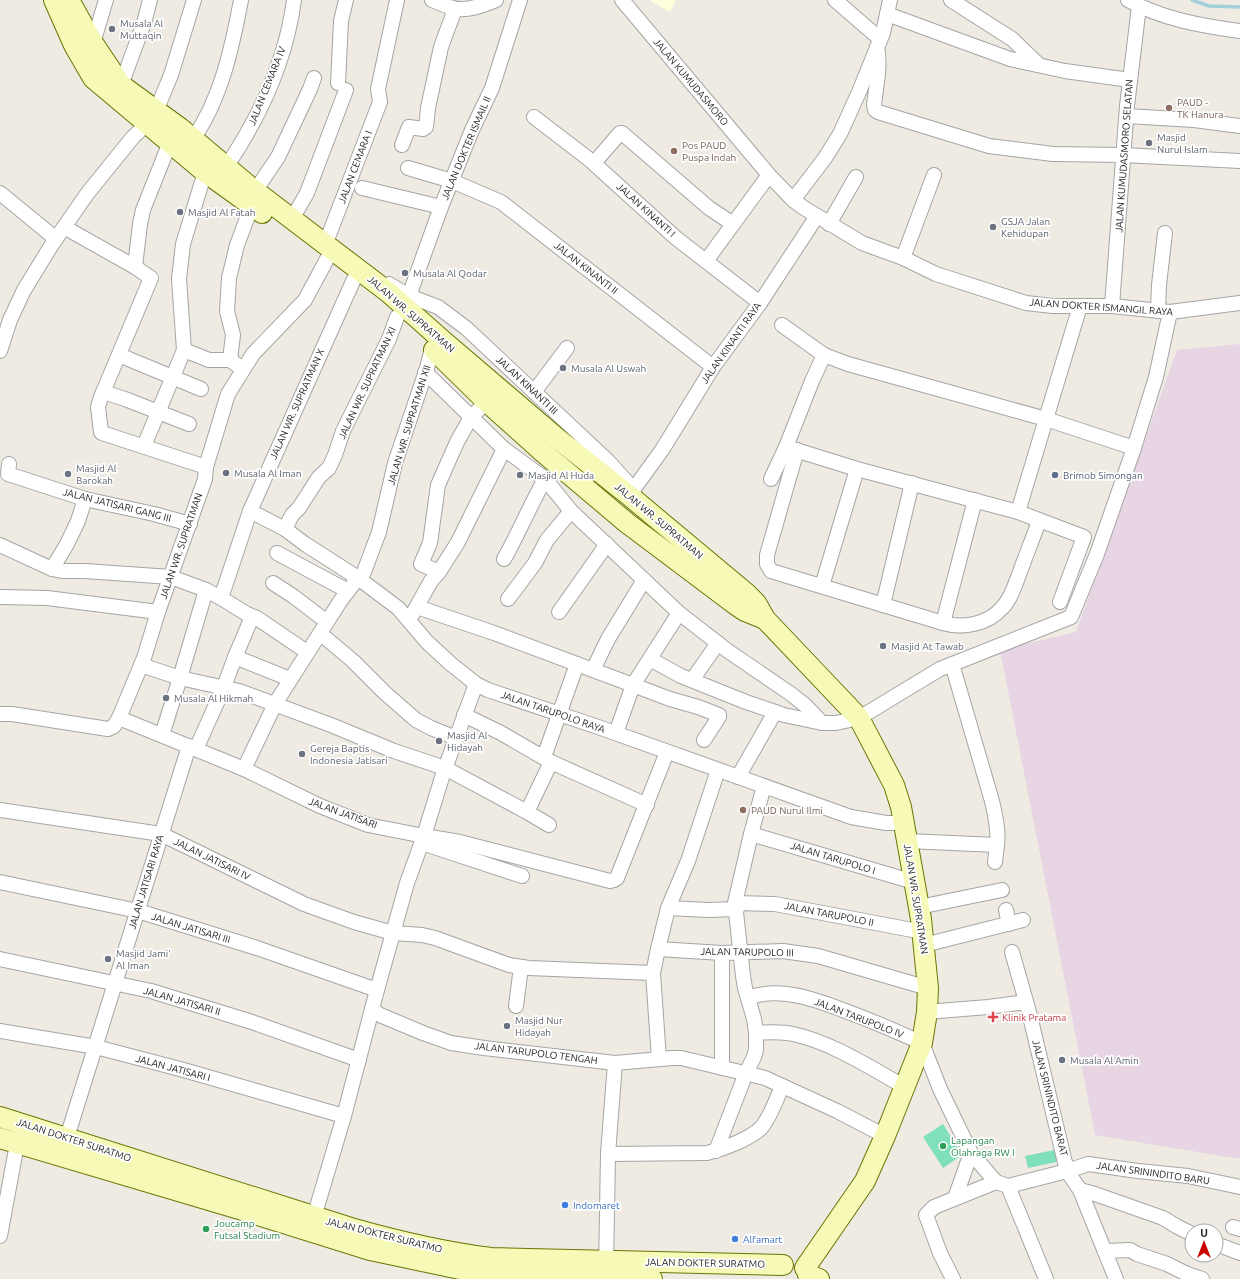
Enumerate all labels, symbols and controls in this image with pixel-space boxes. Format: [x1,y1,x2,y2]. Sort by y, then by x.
place label: Musala Al Muttaqin [120,18,163,41]
marker: Musala Al Muttaqin [107,24,117,34]
street label: JALAN KUMUDASMORO [651,36,731,128]
street label: JALAN CEMARA IV [246,44,288,127]
street label: JALAN KUMUDASMORO SELATAN [1113,79,1135,233]
street label: JALAN DOKTER ISMAIL II [439,95,493,201]
place label: PAUD - TK Hanura [1177,97,1223,120]
marker: PAUD - TK Hanura [1164,103,1174,113]
street label: JALAN CEMARA I [336,129,374,205]
place label: Masjid Nurul Islam [1157,132,1208,155]
marker: Masjid Nurul Islam [1144,138,1154,148]
place label: Pos PAUD Puspa Indah [682,140,736,163]
marker: Pos PAUD Puspa Indah [669,146,679,156]
street label: JALAN KINANTI I [614,181,678,239]
marker: Masjid Al Fatah [175,207,185,217]
place label: Masjid Al Fatah [188,207,255,218]
place label: GSJA Jalan Kehidupan [1001,216,1050,239]
marker: GSJA Jalan Kehidupan [988,222,998,232]
street label: JALAN KINANTI II [552,240,620,296]
marker: Musala Al Qodar [400,268,410,278]
place label: Musala Al Qodar [413,268,487,279]
street label: JALAN WR. SUPRATMAN [365,273,457,355]
street label: JALAN DOKTER ISMANGIL RAYA [1029,296,1174,318]
street label: JALAN KINANTI RAYA [699,300,763,386]
street label: JALAN WR. SUPRATMAN XI [336,325,398,441]
street label: JALAN WR. SUPRATMAN X [268,347,326,461]
street label: JALAN KINANTI III [494,354,560,416]
marker: Musala Al Uswah [558,363,568,373]
place label: Musala Al Uswah [571,363,646,374]
street label: JALAN WR. SUPRATMAN XII [385,364,433,486]
place label: Masjid Al Barokah [76,463,117,486]
marker: Musala Al Iman [221,468,231,478]
place label: Musala Al Iman [234,468,301,479]
marker: Masjid Al Barokah [63,469,73,479]
marker: Masjid Al Huda [515,470,525,480]
place label: Masjid Al Huda [528,470,594,481]
marker: Brimob Simongan [1050,470,1060,480]
place label: Brimob Simongan [1063,470,1143,481]
street label: JALAN WR. SUPRATMAN [613,481,705,561]
street label: JALAN JATISARI GANG III [62,486,172,524]
street label: JALAN WR. SUPRATMAN [158,491,204,601]
marker: Masjid At Tawab [878,641,888,651]
place label: Masjid At Tawab [891,641,964,652]
street label: JALAN TARUPOLO RAYA [499,689,607,735]
marker: Musala Al Hikmah [161,693,171,703]
place label: Musala Al Hikmah [174,693,253,704]
place label: Masjid Al Hidayah [447,730,488,753]
marker: Masjid Al Hidayah [434,736,444,746]
place label: Gereja Baptis Indonesia Jatisari [310,743,388,766]
marker: Gereja Baptis Indonesia Jatisari [297,749,307,759]
street label: JALAN JATISARI [307,795,379,831]
marker: PAUD Nurul Ilmi [738,805,748,815]
place label: PAUD Nurul Ilmi [751,805,823,816]
street label: JALAN JATISARI RAYA [126,833,166,931]
street label: JALAN JATISARI IV [172,836,252,883]
street label: JALAN TARUPOLO I [789,840,877,876]
street label: JALAN WR. SUPRATMAN [902,843,930,955]
street label: JALAN TARUPOLO II [783,900,875,928]
street label: JALAN JATISARI III [150,911,232,945]
street label: JALAN TARUPOLO III [700,946,794,958]
place label: Masjid Jami' Al Iman [116,948,171,971]
marker: Masjid Jami' Al Iman [103,954,113,964]
street label: JALAN JATISARI II [142,985,222,1017]
street label: JALAN TARUPOLO IV [813,996,906,1040]
marker: Klinik Pratama [987,1011,999,1023]
place label: Klinik Pratama [1002,1012,1066,1023]
place label: Masjid Nur Hidayah [515,1015,563,1038]
marker: Masjid Nur Hidayah [502,1021,512,1031]
street label: JALAN SRININDITO BARAT [1030,1039,1070,1158]
street label: JALAN TARUPOLO TENGAH [474,1040,598,1066]
street label: JALAN JATISARI I [134,1053,212,1083]
marker: Musala Al Amin [1057,1055,1067,1065]
place label: Musala Al Amin [1070,1055,1139,1066]
street label: JALAN DOKTER SURATMO [15,1116,133,1164]
place label: Lapangan Olahraga RW I [951,1135,1015,1158]
marker: Lapangan Olahraga RW I [938,1141,948,1151]
street label: JALAN SRININDITO BARU [1096,1160,1210,1186]
marker: Indomaret [560,1200,570,1210]
place label: Indomaret [573,1200,620,1211]
street label: JALAN DOKTER SURATMO [324,1215,444,1255]
place label: Joucamp Futsal Stadium [214,1218,280,1241]
north arrow [1184,1223,1224,1263]
marker: Joucamp Futsal Stadium [201,1224,211,1234]
text: U [1200,1227,1208,1239]
marker: Alfamart [730,1234,740,1244]
place label: Alfamart [743,1234,783,1245]
street label: JALAN DOKTER SURATMO [645,1256,765,1270]

